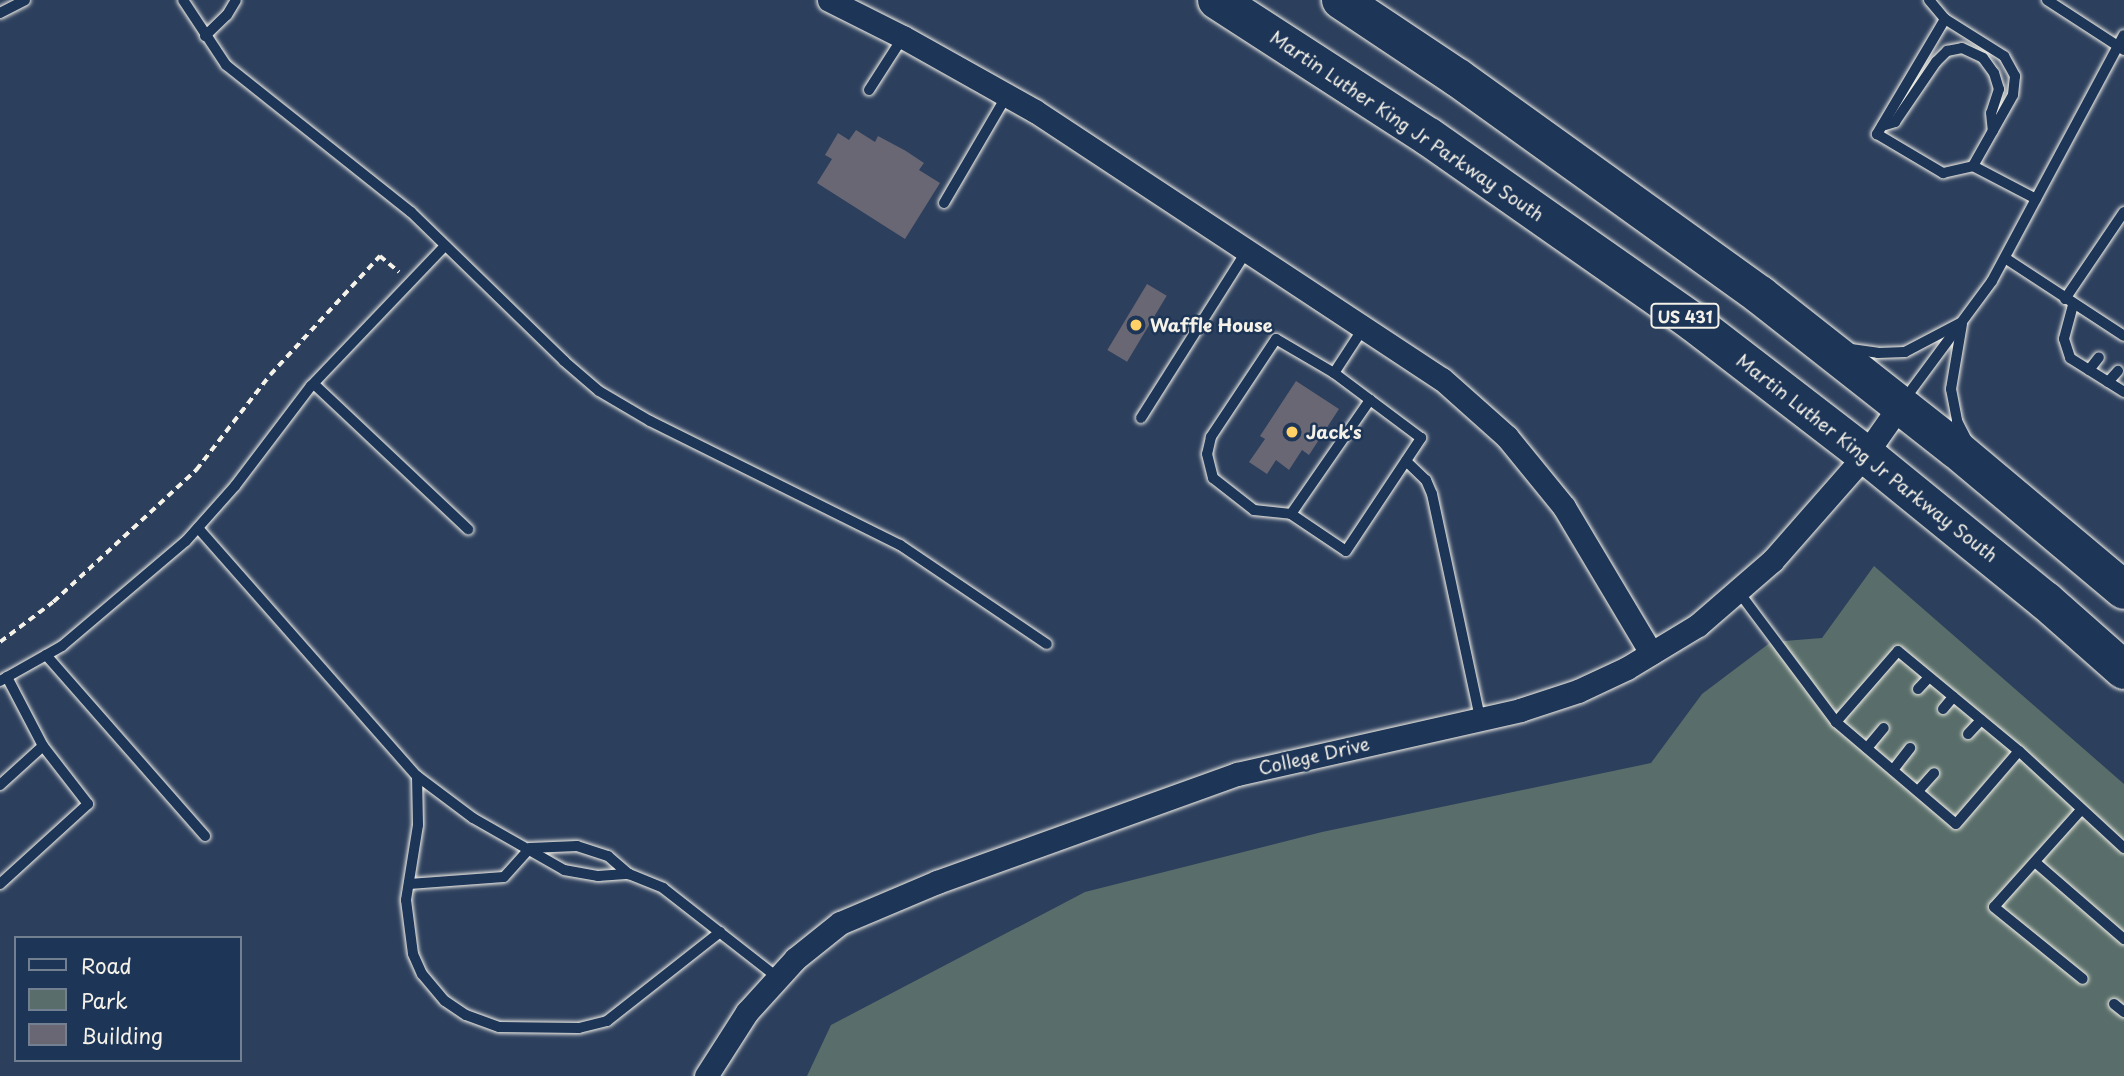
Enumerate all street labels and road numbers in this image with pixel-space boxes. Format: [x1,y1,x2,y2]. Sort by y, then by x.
street label: Martin Luther King Jr Parkway South [1265,26,1549,226]
road number: US 431 [1650,304,1720,328]
street label: Martin Luther King Jr Parkway South [1732,349,2002,567]
street label: College Drive [1256,733,1372,779]

